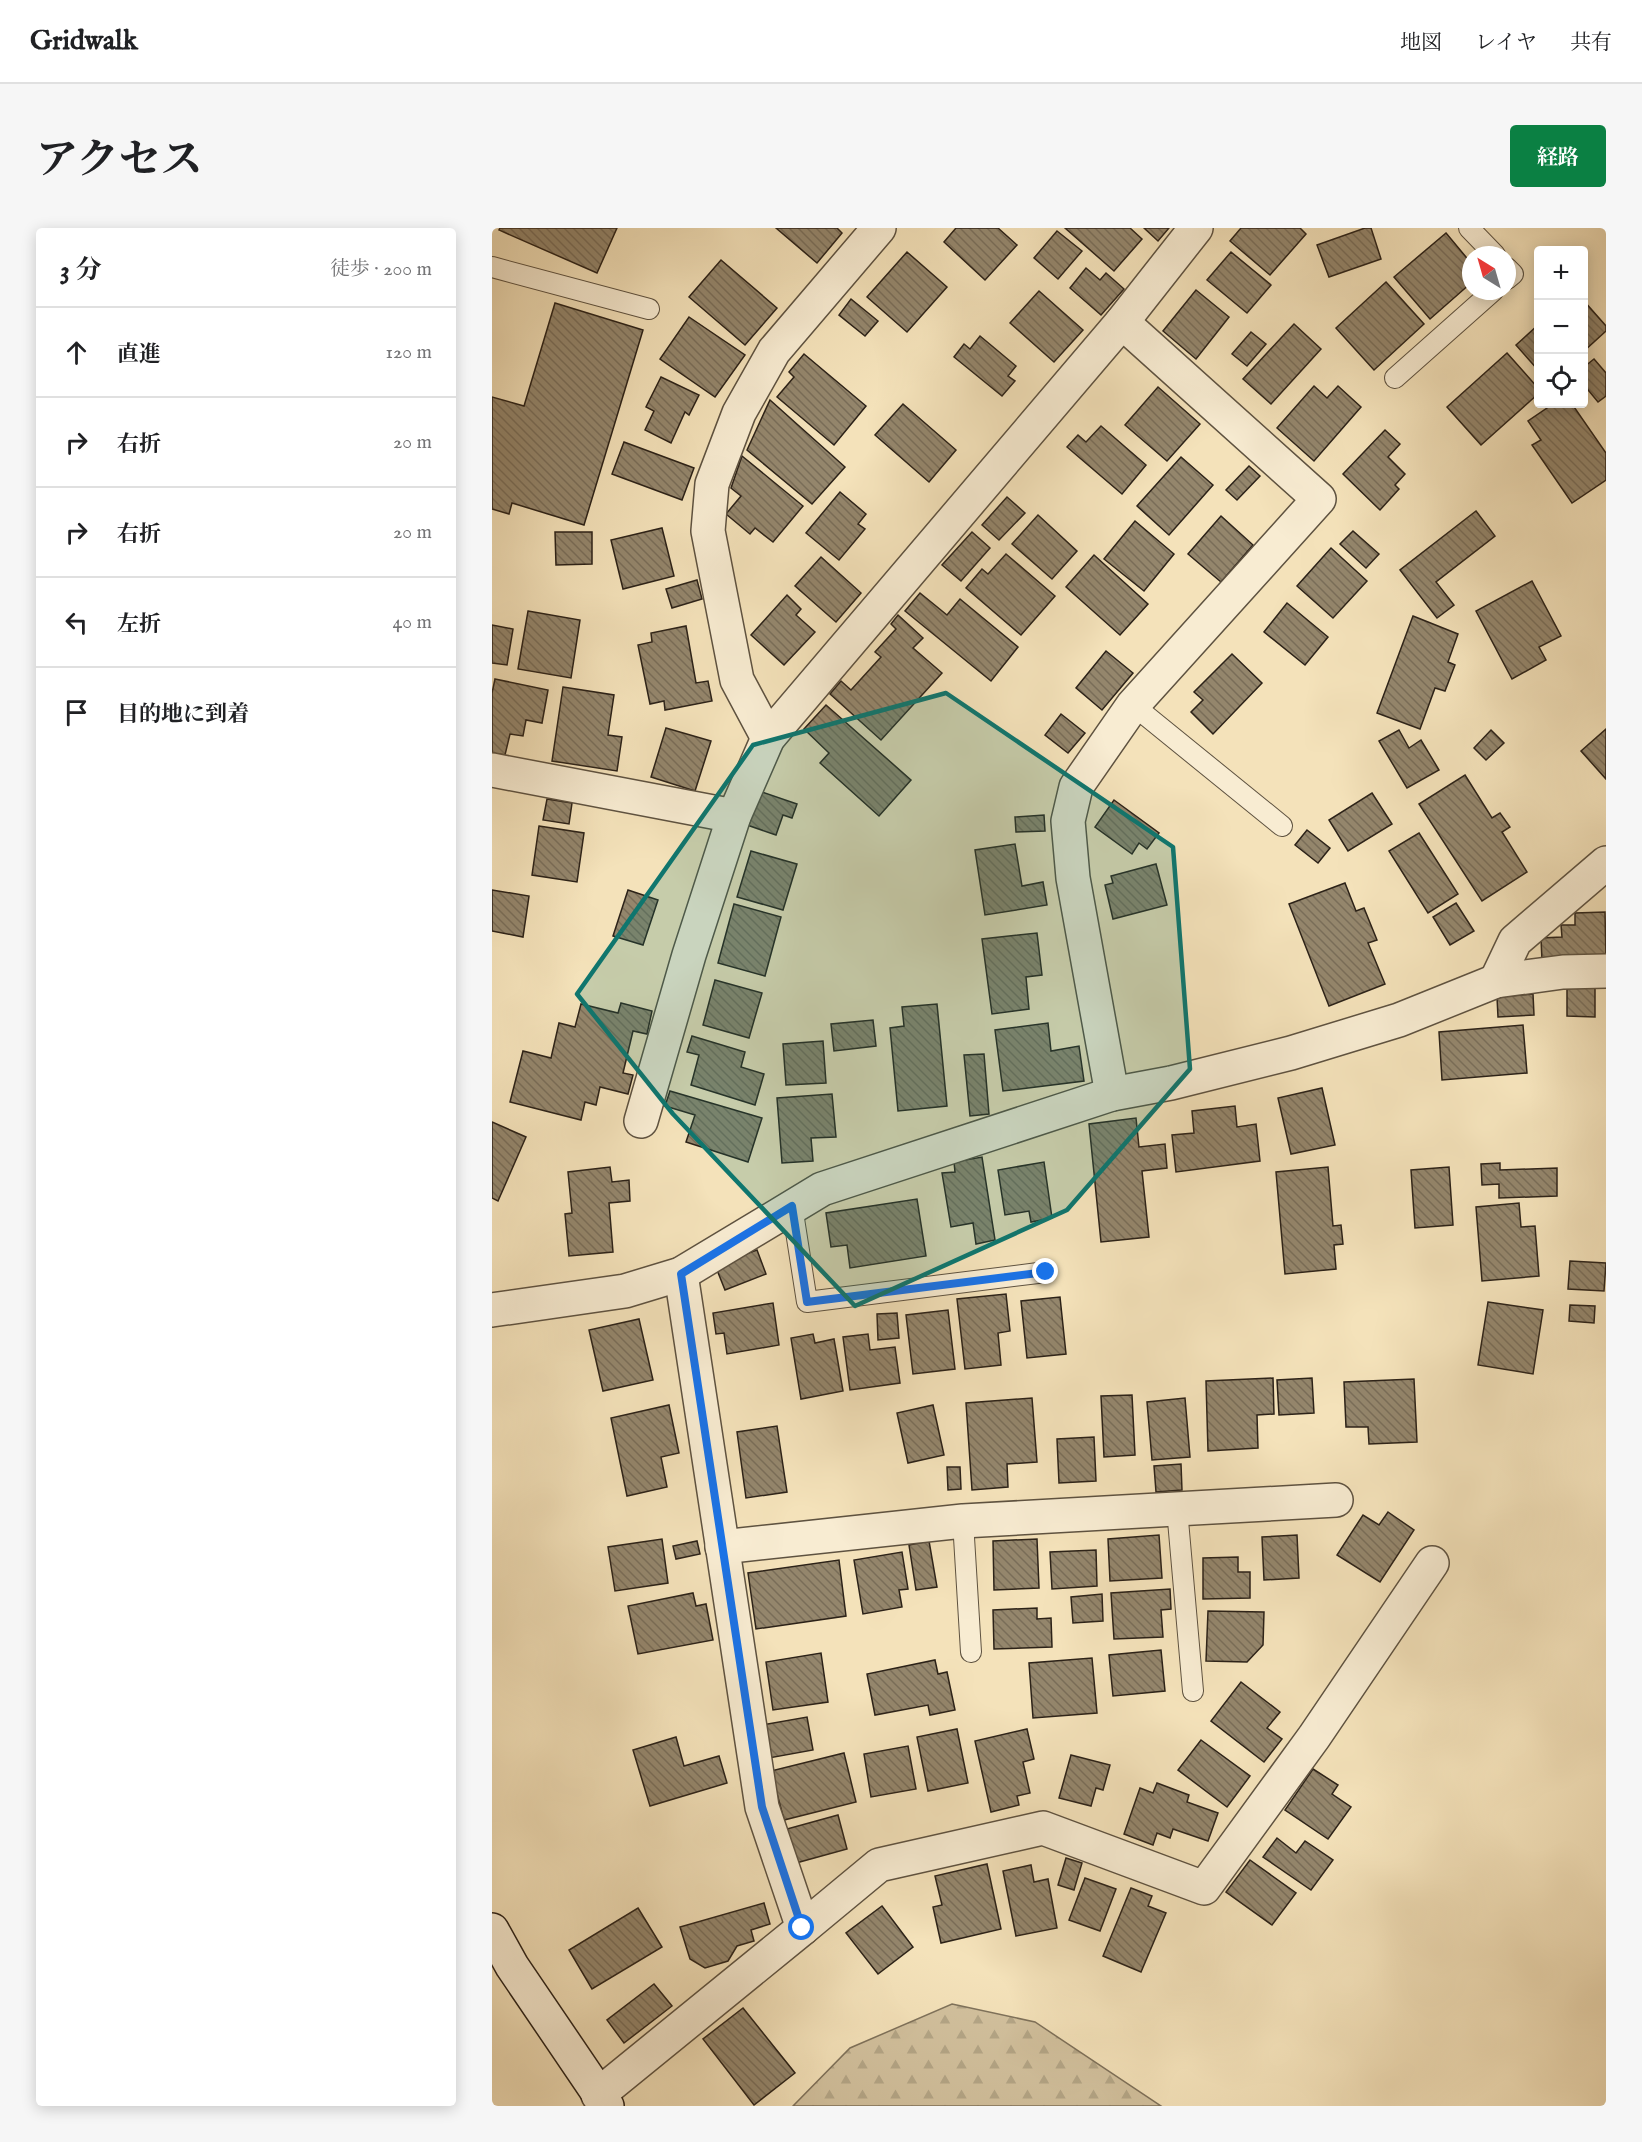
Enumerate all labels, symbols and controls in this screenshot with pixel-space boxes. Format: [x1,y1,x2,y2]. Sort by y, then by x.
text: Gridwalk [30,24,138,59]
text: 地図 [1400,30,1442,57]
text: レイヤ [1475,30,1537,57]
text: 共有 [1570,30,1612,57]
button: 経路 [1510,125,1606,187]
text: アクセス [36,135,203,188]
north arrow [1462,246,1516,300]
map controls [1534,246,1588,408]
button: + [1534,246,1588,300]
text: 3 分 [60,254,101,287]
text: 徒歩 · 200 m [330,257,432,282]
button: − [1534,300,1588,354]
icon: ahead [60,336,93,369]
text: 120 m [386,340,432,365]
text: 直進 [117,341,161,369]
button: locate [1534,354,1588,408]
icon: right [60,426,93,459]
text: 20 m [393,430,432,455]
text: 右折 [117,431,161,459]
icon: right [60,516,93,549]
text: 20 m [393,520,432,545]
text: 右折 [117,521,161,549]
icon: left [60,606,93,639]
text: 40 m [393,610,432,635]
text: 左折 [117,611,161,639]
icon: arrive [60,696,93,729]
text: 目的地に到着 [117,701,249,729]
route end [1032,1258,1058,1284]
route start [788,1914,814,1940]

